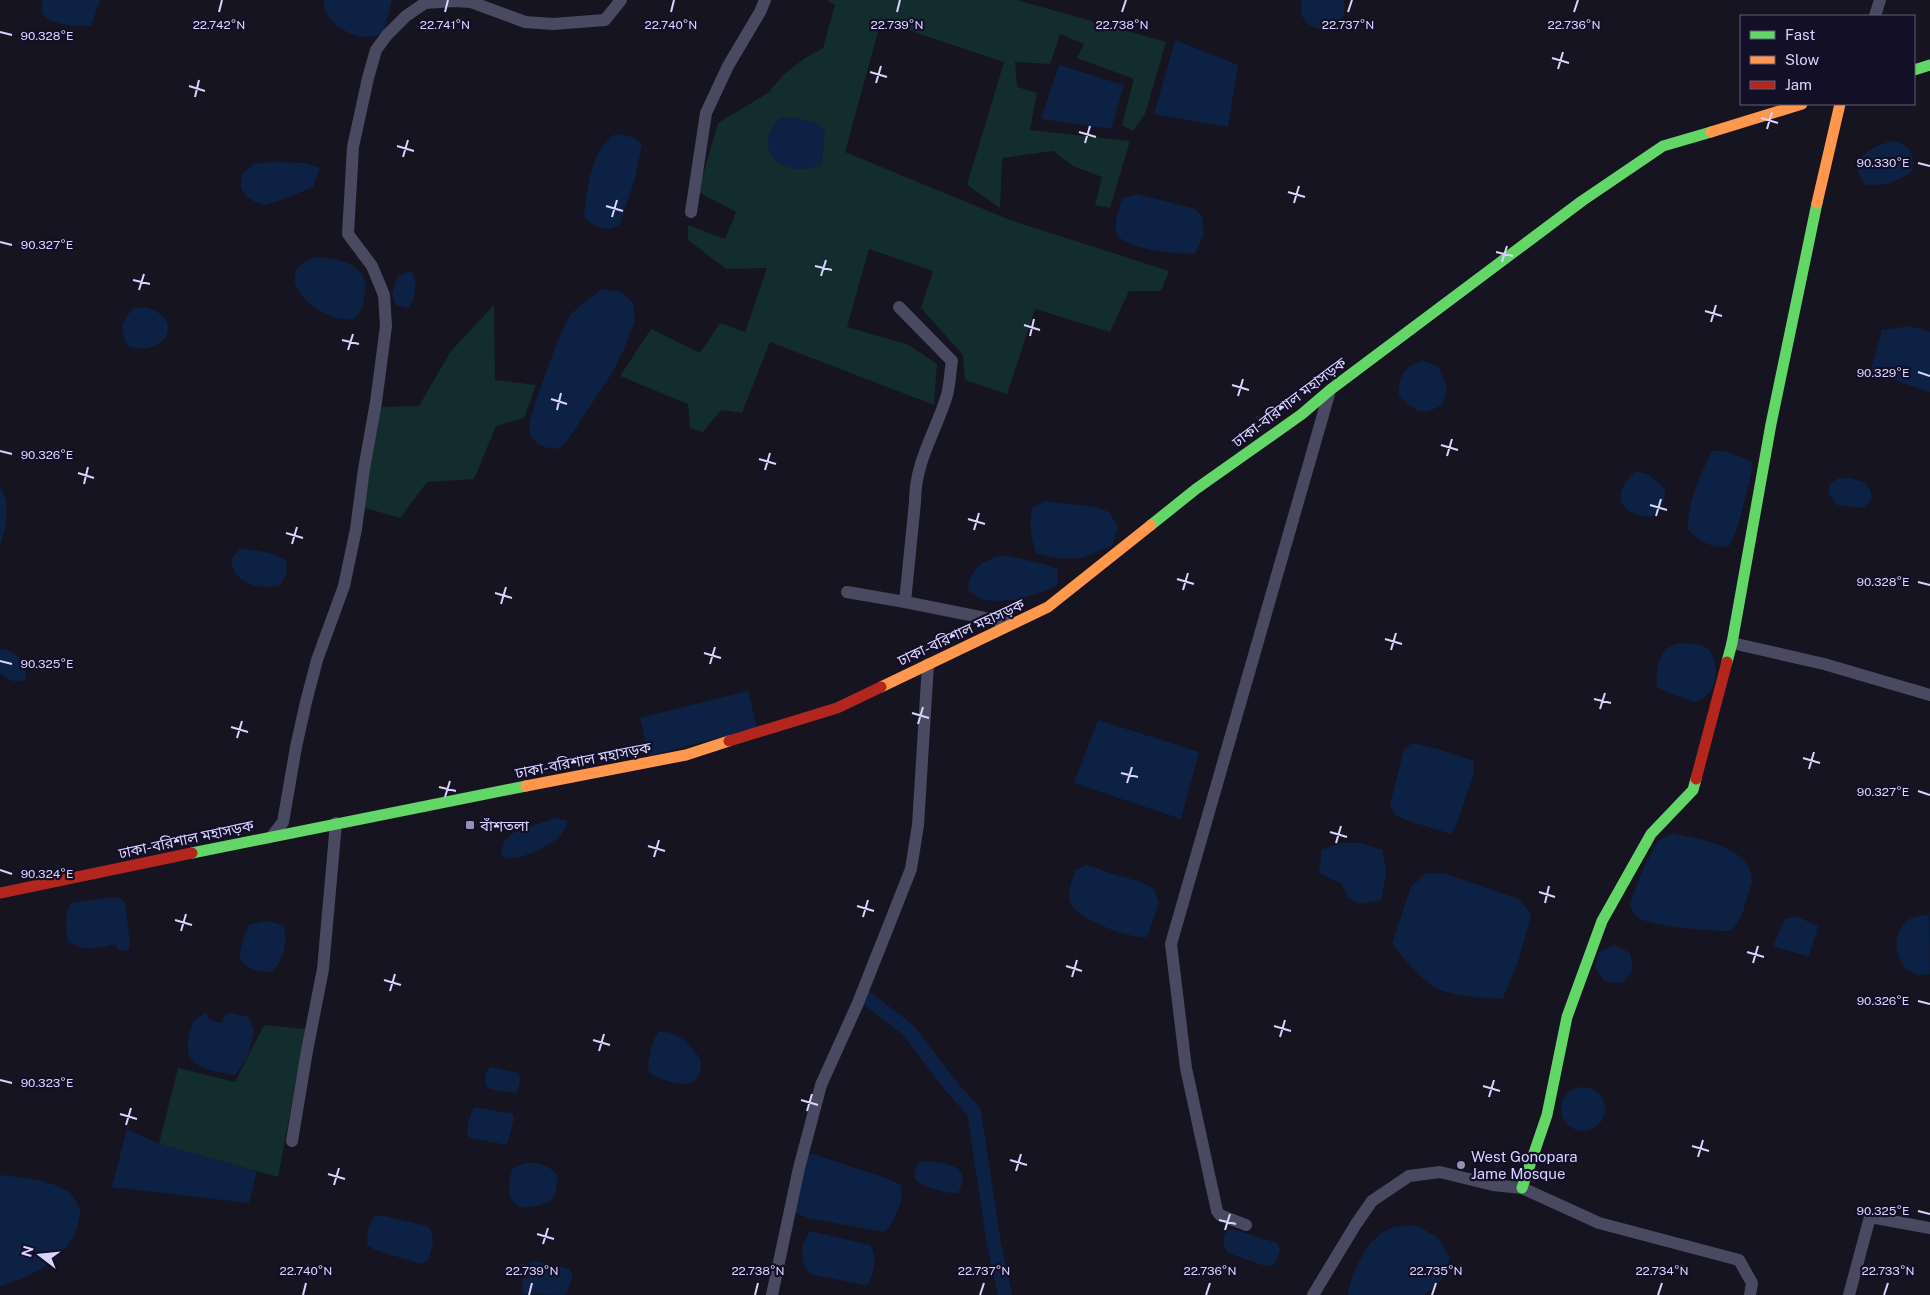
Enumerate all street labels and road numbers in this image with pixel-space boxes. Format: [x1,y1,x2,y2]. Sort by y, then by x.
street label: ঢাকা-বরিশাল মহাসড়ক [1228,353,1350,451]
street label: ঢাকা-বরিশাল মহাসড়ক [894,595,1028,669]
street label: ঢাকা-বরিশাল মহাসড়ক [513,738,653,782]
street label: ঢাকা-বরিশাল মহাসড়ক [116,816,256,862]

